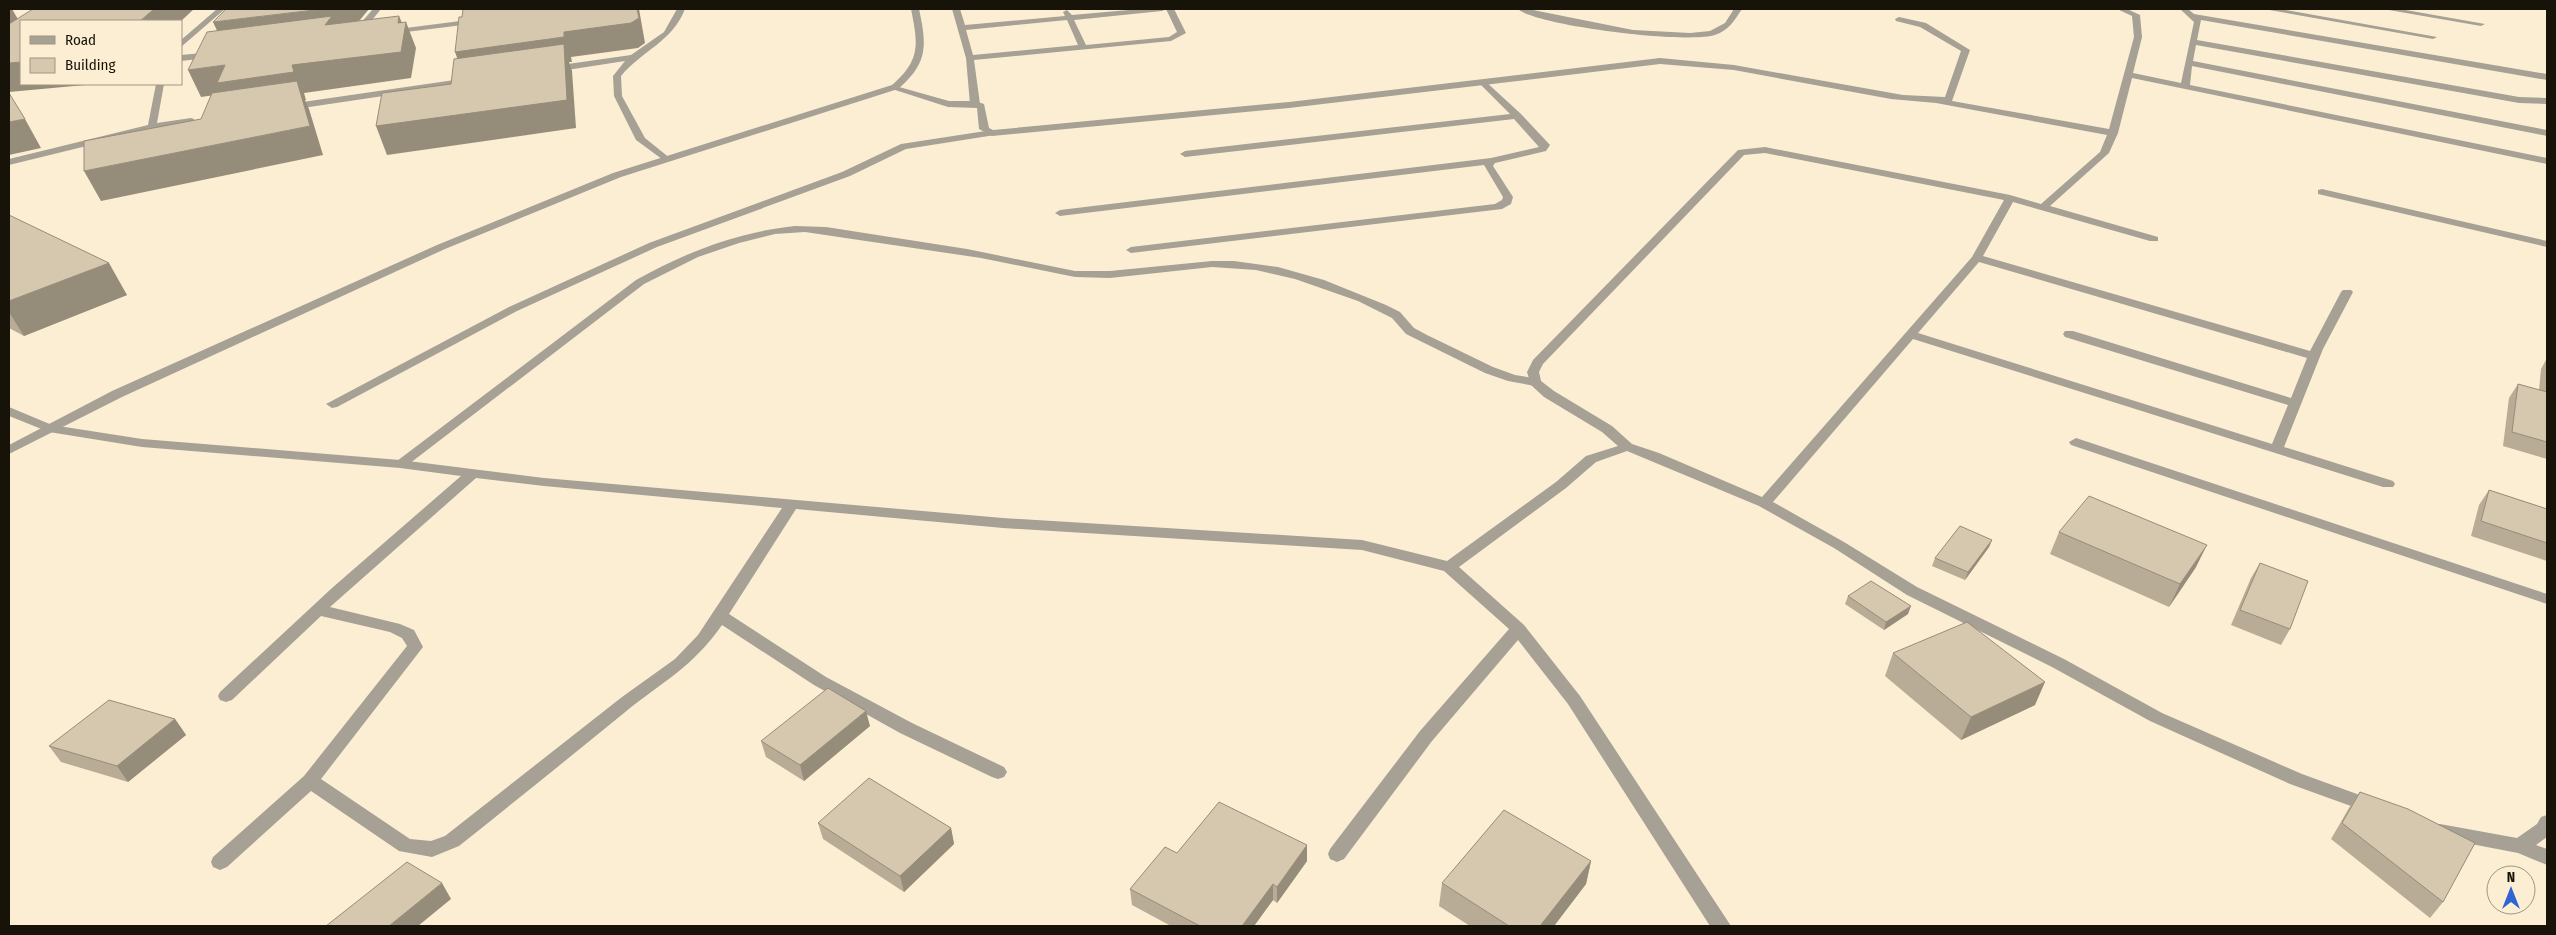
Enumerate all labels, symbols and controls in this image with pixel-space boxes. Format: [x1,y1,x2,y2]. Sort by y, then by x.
legend [20,20,182,85]
text: Road [65,31,96,49]
text: Building [65,56,116,74]
north arrow [2486,865,2536,915]
text: N [2507,869,2515,886]

